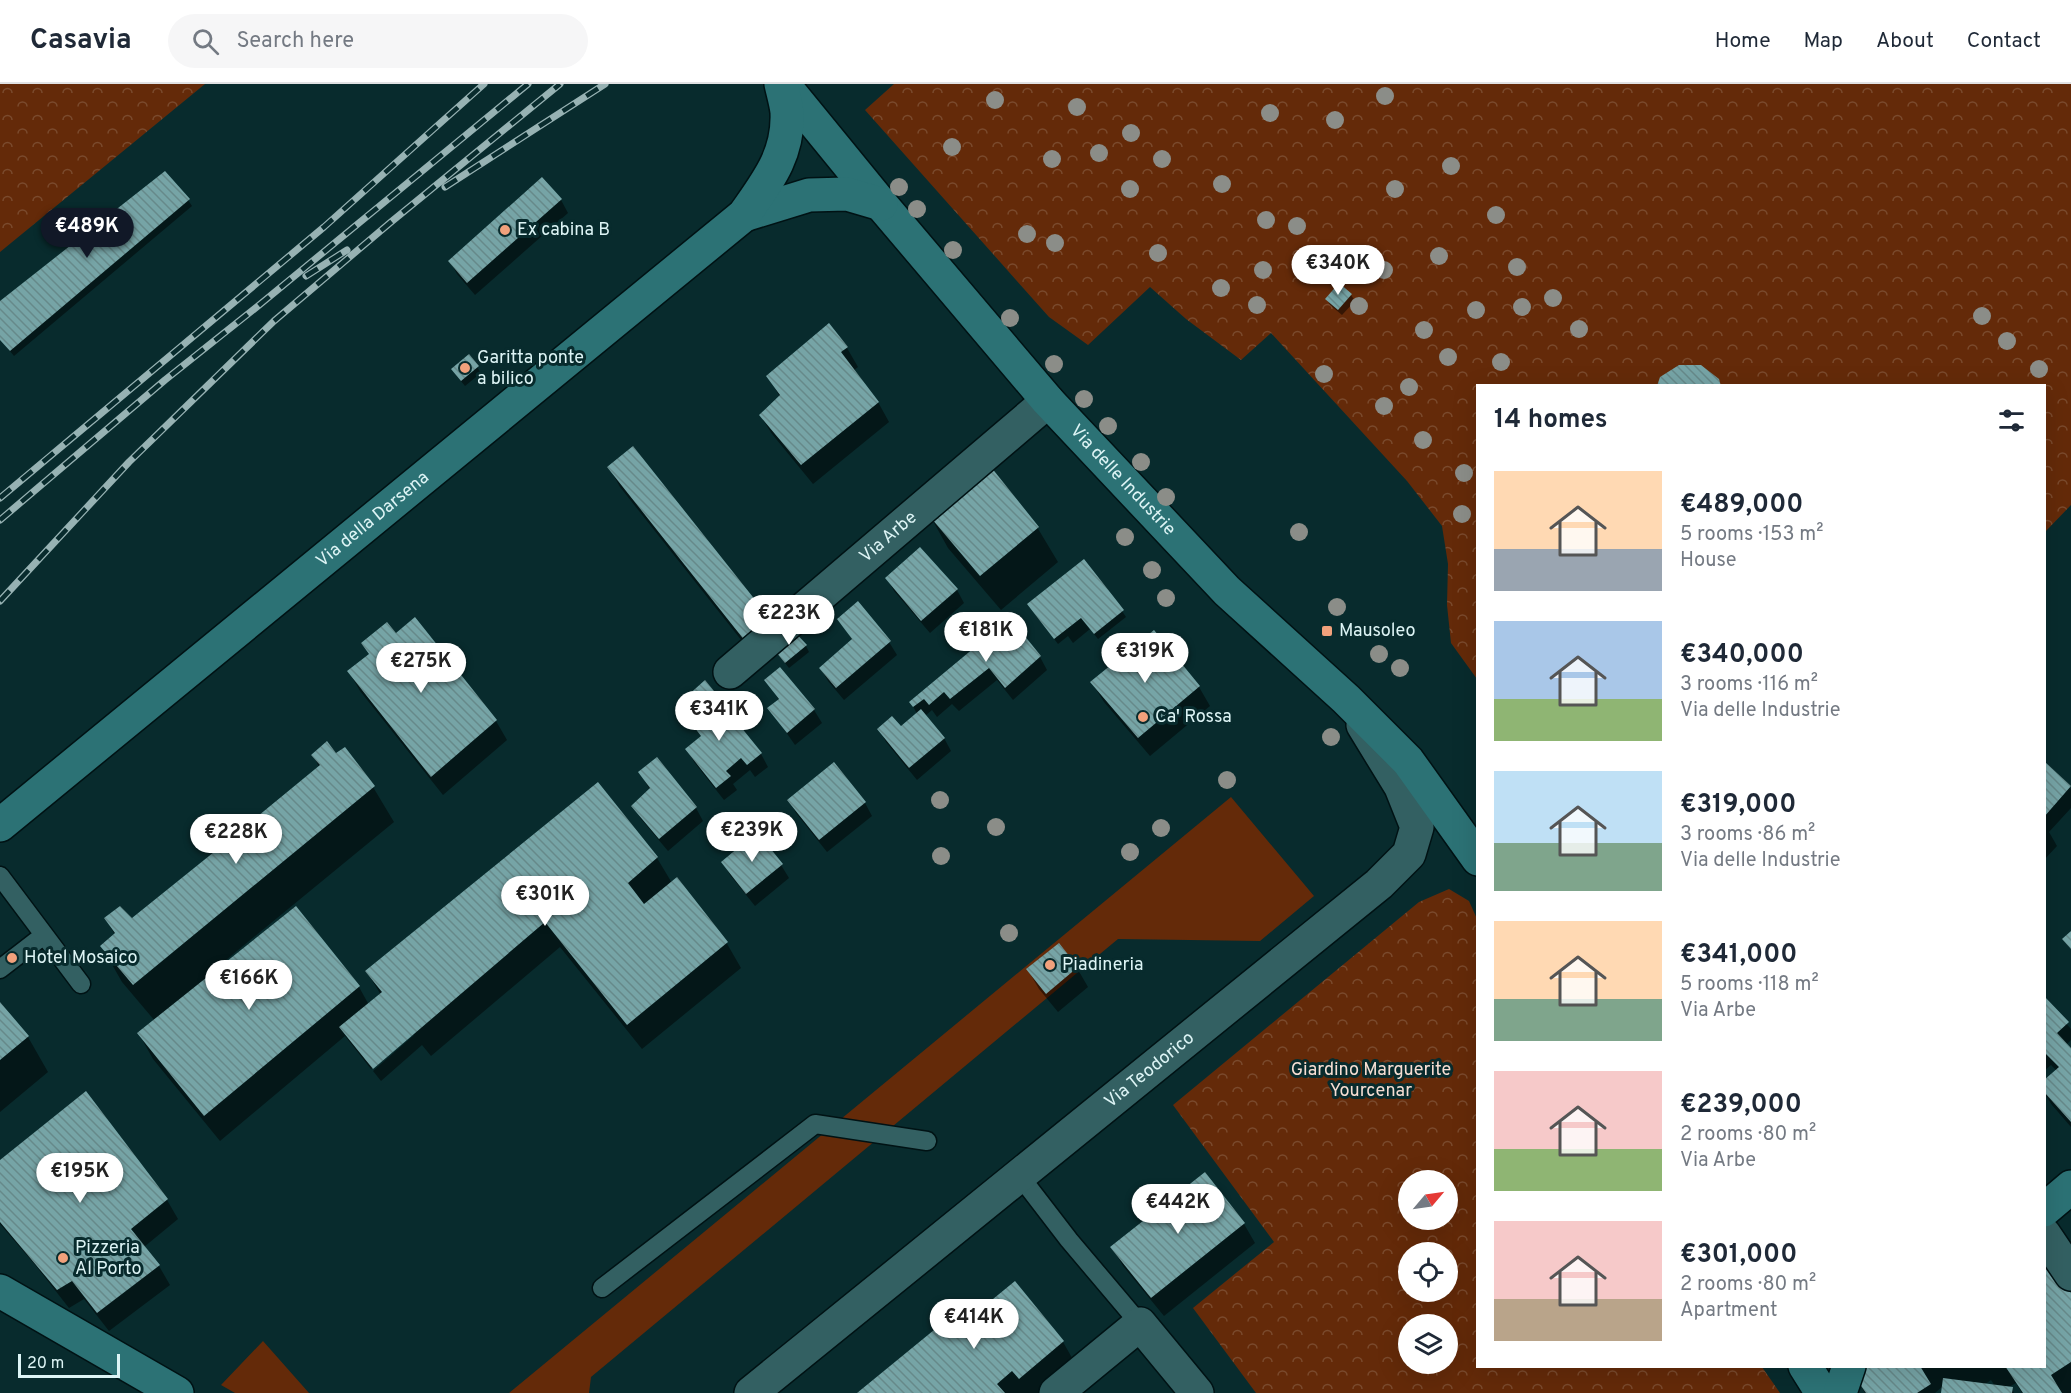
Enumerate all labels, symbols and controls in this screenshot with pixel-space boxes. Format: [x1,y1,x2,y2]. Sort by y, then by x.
search box [168,14,588,68]
text: Casavia [30,23,132,59]
icon: search [189,25,222,58]
text: Search here [237,28,354,55]
text: Home [1715,28,1771,55]
text: Map [1804,28,1843,55]
text: About [1876,28,1934,55]
text: Contact [1967,28,2041,55]
pin: €489K [45,208,129,259]
text: €489K [55,214,119,240]
place label: Ex cabina B [517,219,610,242]
marker: Ex cabina B [498,223,512,237]
pin: €340K [1296,245,1380,296]
text: €340K [1306,251,1370,277]
place label: Garitta ponte a bilico [477,347,584,391]
marker: Garitta ponte a bilico [458,361,472,375]
text: 14 homes [1494,404,1608,437]
icon: filters [1995,404,2028,437]
street label: Via delle Industrie [1065,420,1181,541]
street label: Via della Darsena [312,466,434,572]
text: €489,000 [1680,489,1803,522]
icon: home [1542,495,1614,567]
street label: Via Arbe [855,506,922,568]
text: 5 rooms · 153 m² [1680,522,1823,548]
text: House [1680,548,1736,574]
pin: €223K [747,595,831,646]
text: €223K [757,601,821,627]
pin: €181K [944,612,1028,663]
text: €181K [958,618,1014,644]
place label: Mausoleo [1339,620,1416,643]
marker: Mausoleo [1320,624,1334,638]
pin: €319K [1103,633,1187,684]
text: €319K [1115,639,1175,665]
text: €340,000 [1680,639,1804,672]
pin: €275K [379,643,463,694]
icon: home [1542,645,1614,717]
text: €275K [390,649,452,675]
text: 3 rooms · 116 m² [1680,672,1818,698]
pin: €341K [677,691,761,742]
text: €341K [689,697,749,723]
text: Via delle Industrie [1680,698,1840,724]
place label: Ca' Rossa [1155,706,1232,729]
marker: Ca' Rossa [1136,710,1150,724]
text: €319,000 [1680,789,1796,822]
icon: home [1542,795,1614,867]
pin: €239K [710,812,794,863]
pin: €228K [194,814,278,865]
text: €239K [720,818,784,844]
text: €228K [204,820,268,846]
text: 3 rooms · 86 m² [1680,822,1815,848]
text: Via delle Industrie [1680,848,1840,874]
pin: €301K [503,876,587,927]
text: €301K [515,882,575,908]
text: €341,000 [1680,939,1797,972]
icon: home [1542,945,1614,1017]
place label: Hotel Mosaico [24,947,138,970]
marker: Hotel Mosaico [5,951,19,965]
place label: Piadineria [1062,954,1144,977]
marker: Piadineria [1043,958,1057,972]
pin: €166K [207,960,291,1011]
text: €166K [219,966,279,992]
text: 5 rooms · 118 m² [1680,972,1819,998]
text: Via Arbe [1680,998,1756,1024]
street label: Via Teodorico [1100,1027,1199,1113]
park label: Giardino Marguerite Yourcenar [1291,1059,1451,1103]
text: €239,000 [1680,1089,1802,1122]
icon: home [1542,1095,1614,1167]
text: 2 rooms · 80 m² [1680,1122,1816,1148]
text: Via Arbe [1680,1148,1756,1174]
pin: €195K [38,1153,122,1204]
text: €195K [50,1159,110,1185]
north arrow [1398,1170,1458,1230]
map controls [1398,1170,1458,1374]
pin: €442K [1136,1184,1220,1235]
text: €442K [1146,1190,1210,1216]
place label: Pizzeria Al Porto [75,1237,141,1281]
text: €301,000 [1680,1239,1797,1272]
button: locate [1398,1242,1458,1302]
icon: home [1542,1245,1614,1317]
marker: Pizzeria Al Porto [56,1251,70,1265]
text: 2 rooms · 80 m² [1680,1272,1816,1298]
text: Apartment [1680,1298,1778,1324]
pin: €414K [932,1299,1016,1350]
text: €414K [944,1305,1004,1331]
button: layers [1398,1314,1458,1374]
scale bar [18,1351,120,1378]
text: 20 m [27,1354,64,1374]

